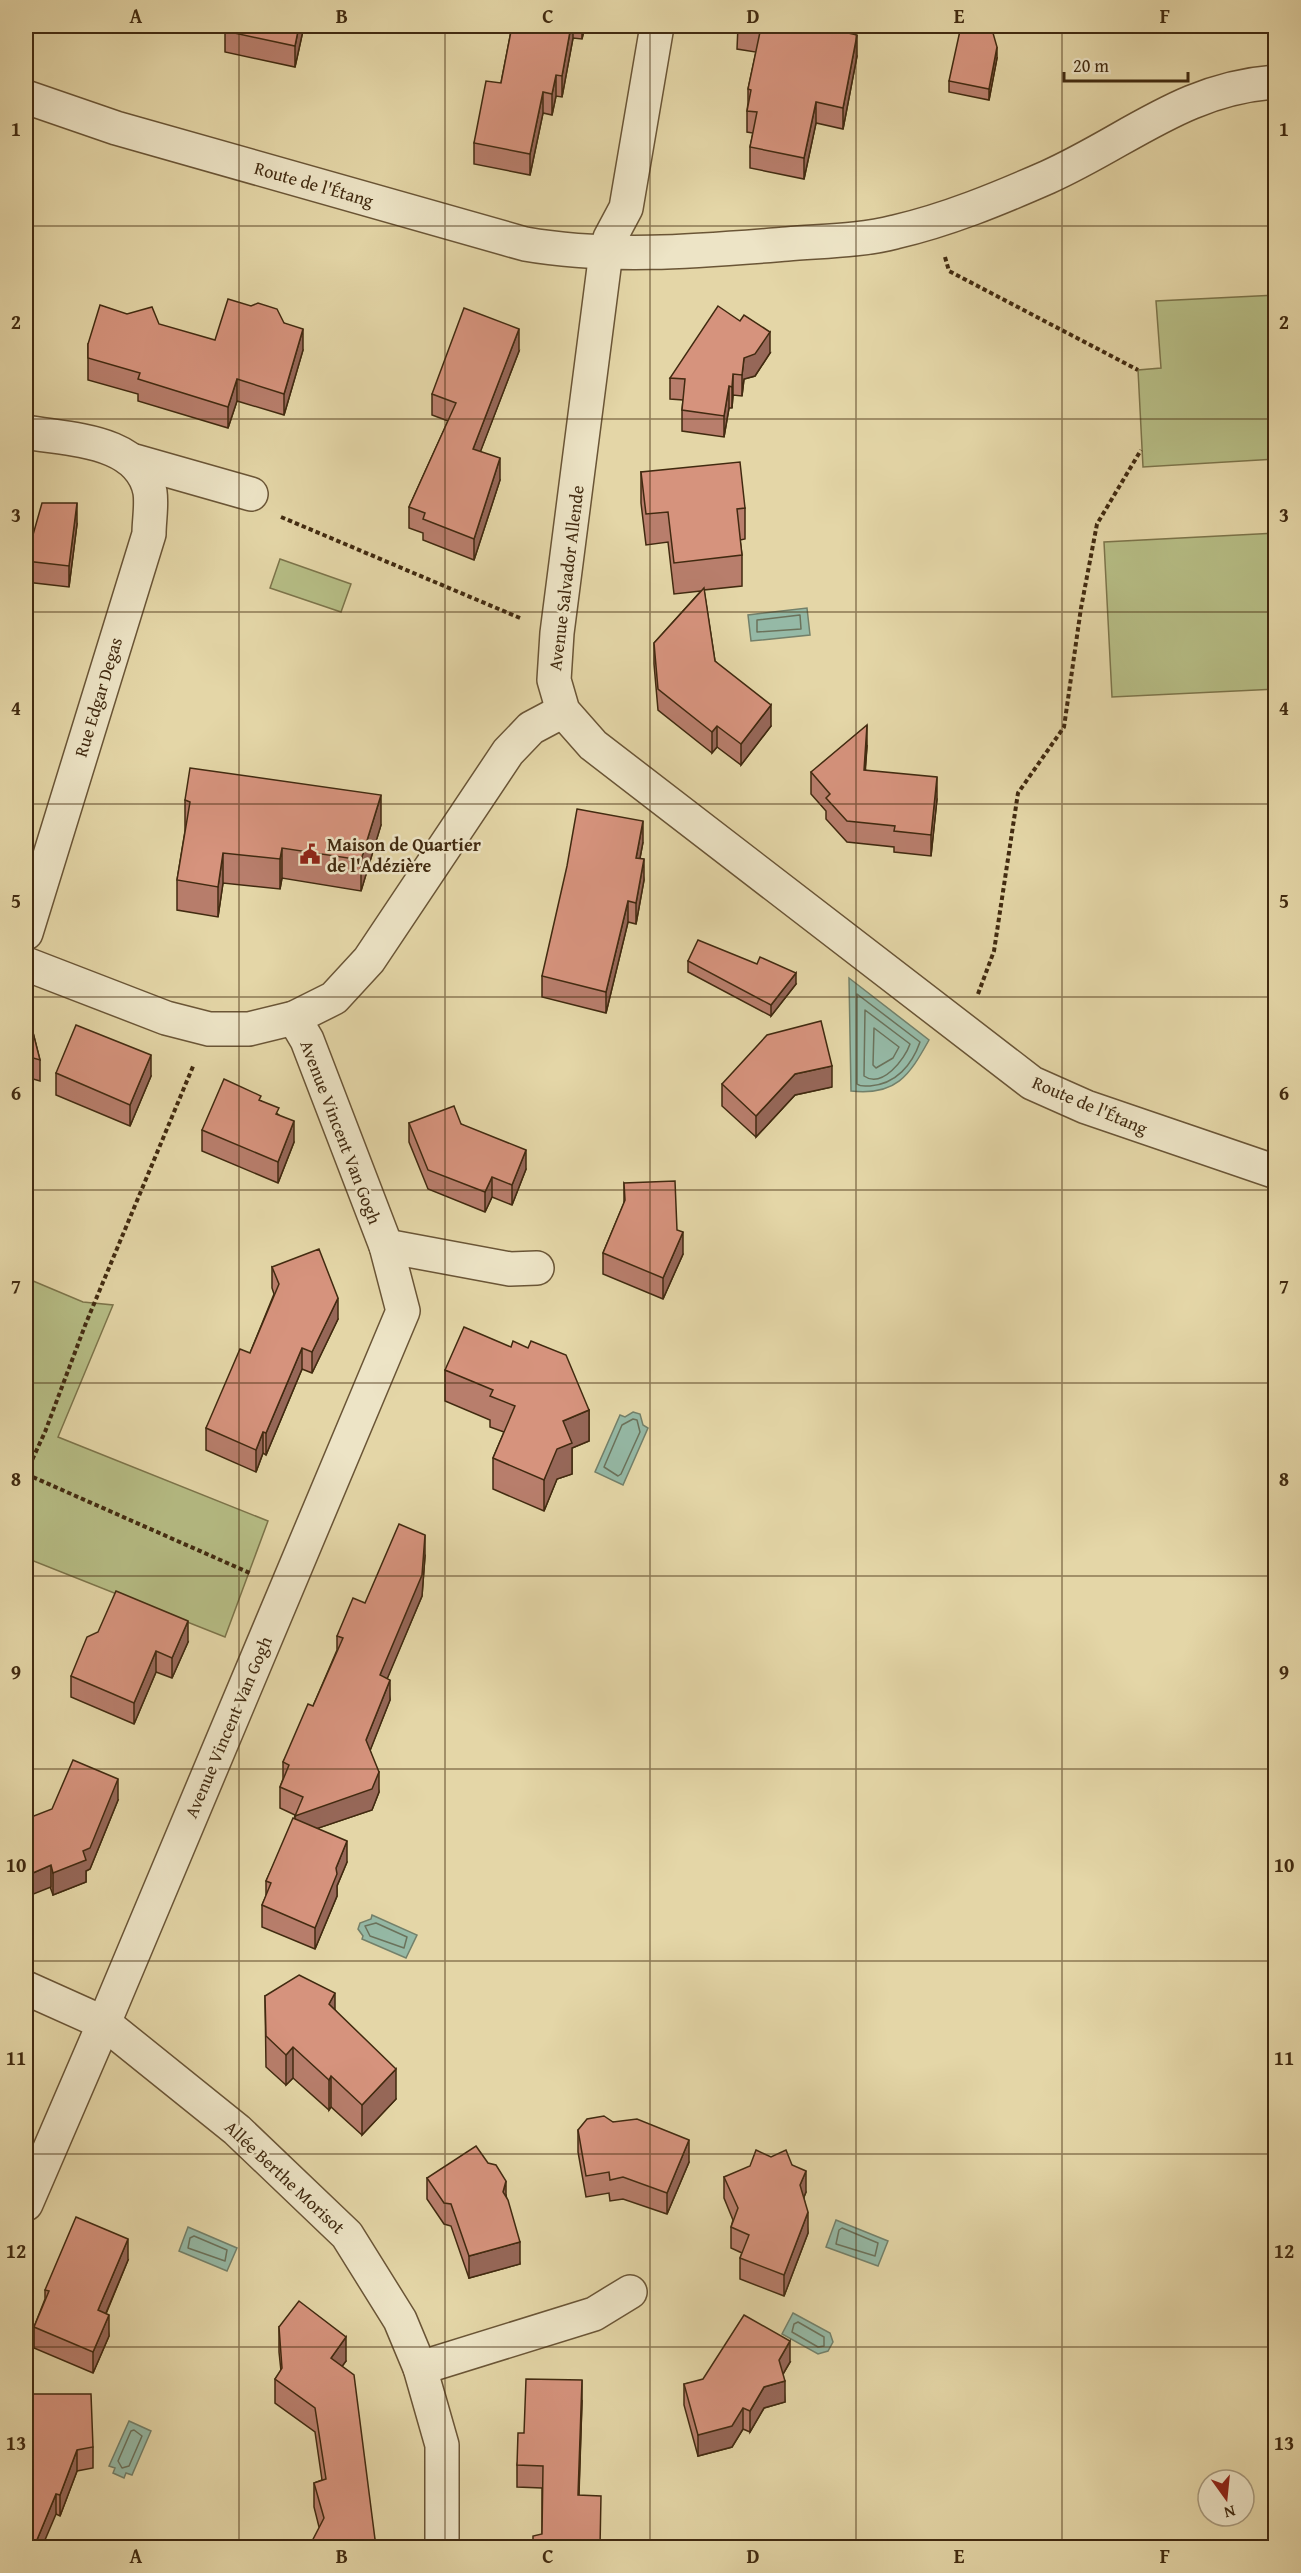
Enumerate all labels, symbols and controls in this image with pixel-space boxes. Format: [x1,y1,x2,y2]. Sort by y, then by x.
text: A [130,1,143,30]
text: B [336,1,348,30]
text: C [542,1,554,30]
text: D [746,1,760,30]
text: E [954,1,965,30]
text: F [1160,1,1170,30]
scale bar [1064,45,1188,83]
text: 20 m [1073,52,1109,79]
text: 1 [11,114,21,143]
text: 1 [1279,114,1289,143]
street label: Route de l'Étang [251,154,377,214]
text: 2 [11,307,21,336]
text: 2 [1279,307,1289,336]
street label: Avenue Salvador Allende [541,484,591,672]
text: 3 [11,500,21,529]
text: 3 [1279,500,1289,529]
street label: Rue Edgar Degas [67,634,129,760]
text: 4 [11,693,21,722]
text: 4 [1279,693,1289,722]
place label: Maison de Quartier de l'Adézière [327,831,482,879]
public building icon: Maison de Quartier de l'Adézière [298,842,322,866]
text: 5 [11,886,21,915]
text: 5 [1279,886,1289,915]
street label: Avenue Vincent Van Gogh [293,1036,389,1228]
street label: Route de l'Étang [1028,1069,1152,1141]
text: 6 [11,1078,21,1107]
text: 6 [1279,1078,1289,1107]
text: 7 [11,1271,21,1300]
text: 7 [1279,1271,1289,1300]
text: 8 [11,1464,21,1493]
text: 8 [1279,1464,1289,1493]
street label: Avenue Vincent Van Gogh [177,1632,279,1822]
text: 9 [11,1657,21,1686]
text: 9 [1279,1657,1289,1686]
text: 10 [6,1850,26,1879]
text: 10 [1274,1850,1294,1879]
text: 11 [6,2043,26,2072]
text: 11 [1274,2043,1294,2072]
street label: Allée Berthe Morisot [219,2114,352,2240]
text: 12 [6,2236,26,2265]
text: 12 [1274,2236,1294,2265]
text: 13 [6,2428,26,2457]
text: 13 [1274,2428,1294,2457]
north arrow [1196,2468,1256,2528]
text: N [1221,2500,1238,2526]
text: A [130,2541,143,2570]
text: B [336,2541,348,2570]
text: C [542,2541,554,2570]
text: D [746,2541,760,2570]
text: E [954,2541,965,2570]
text: F [1160,2541,1170,2570]

